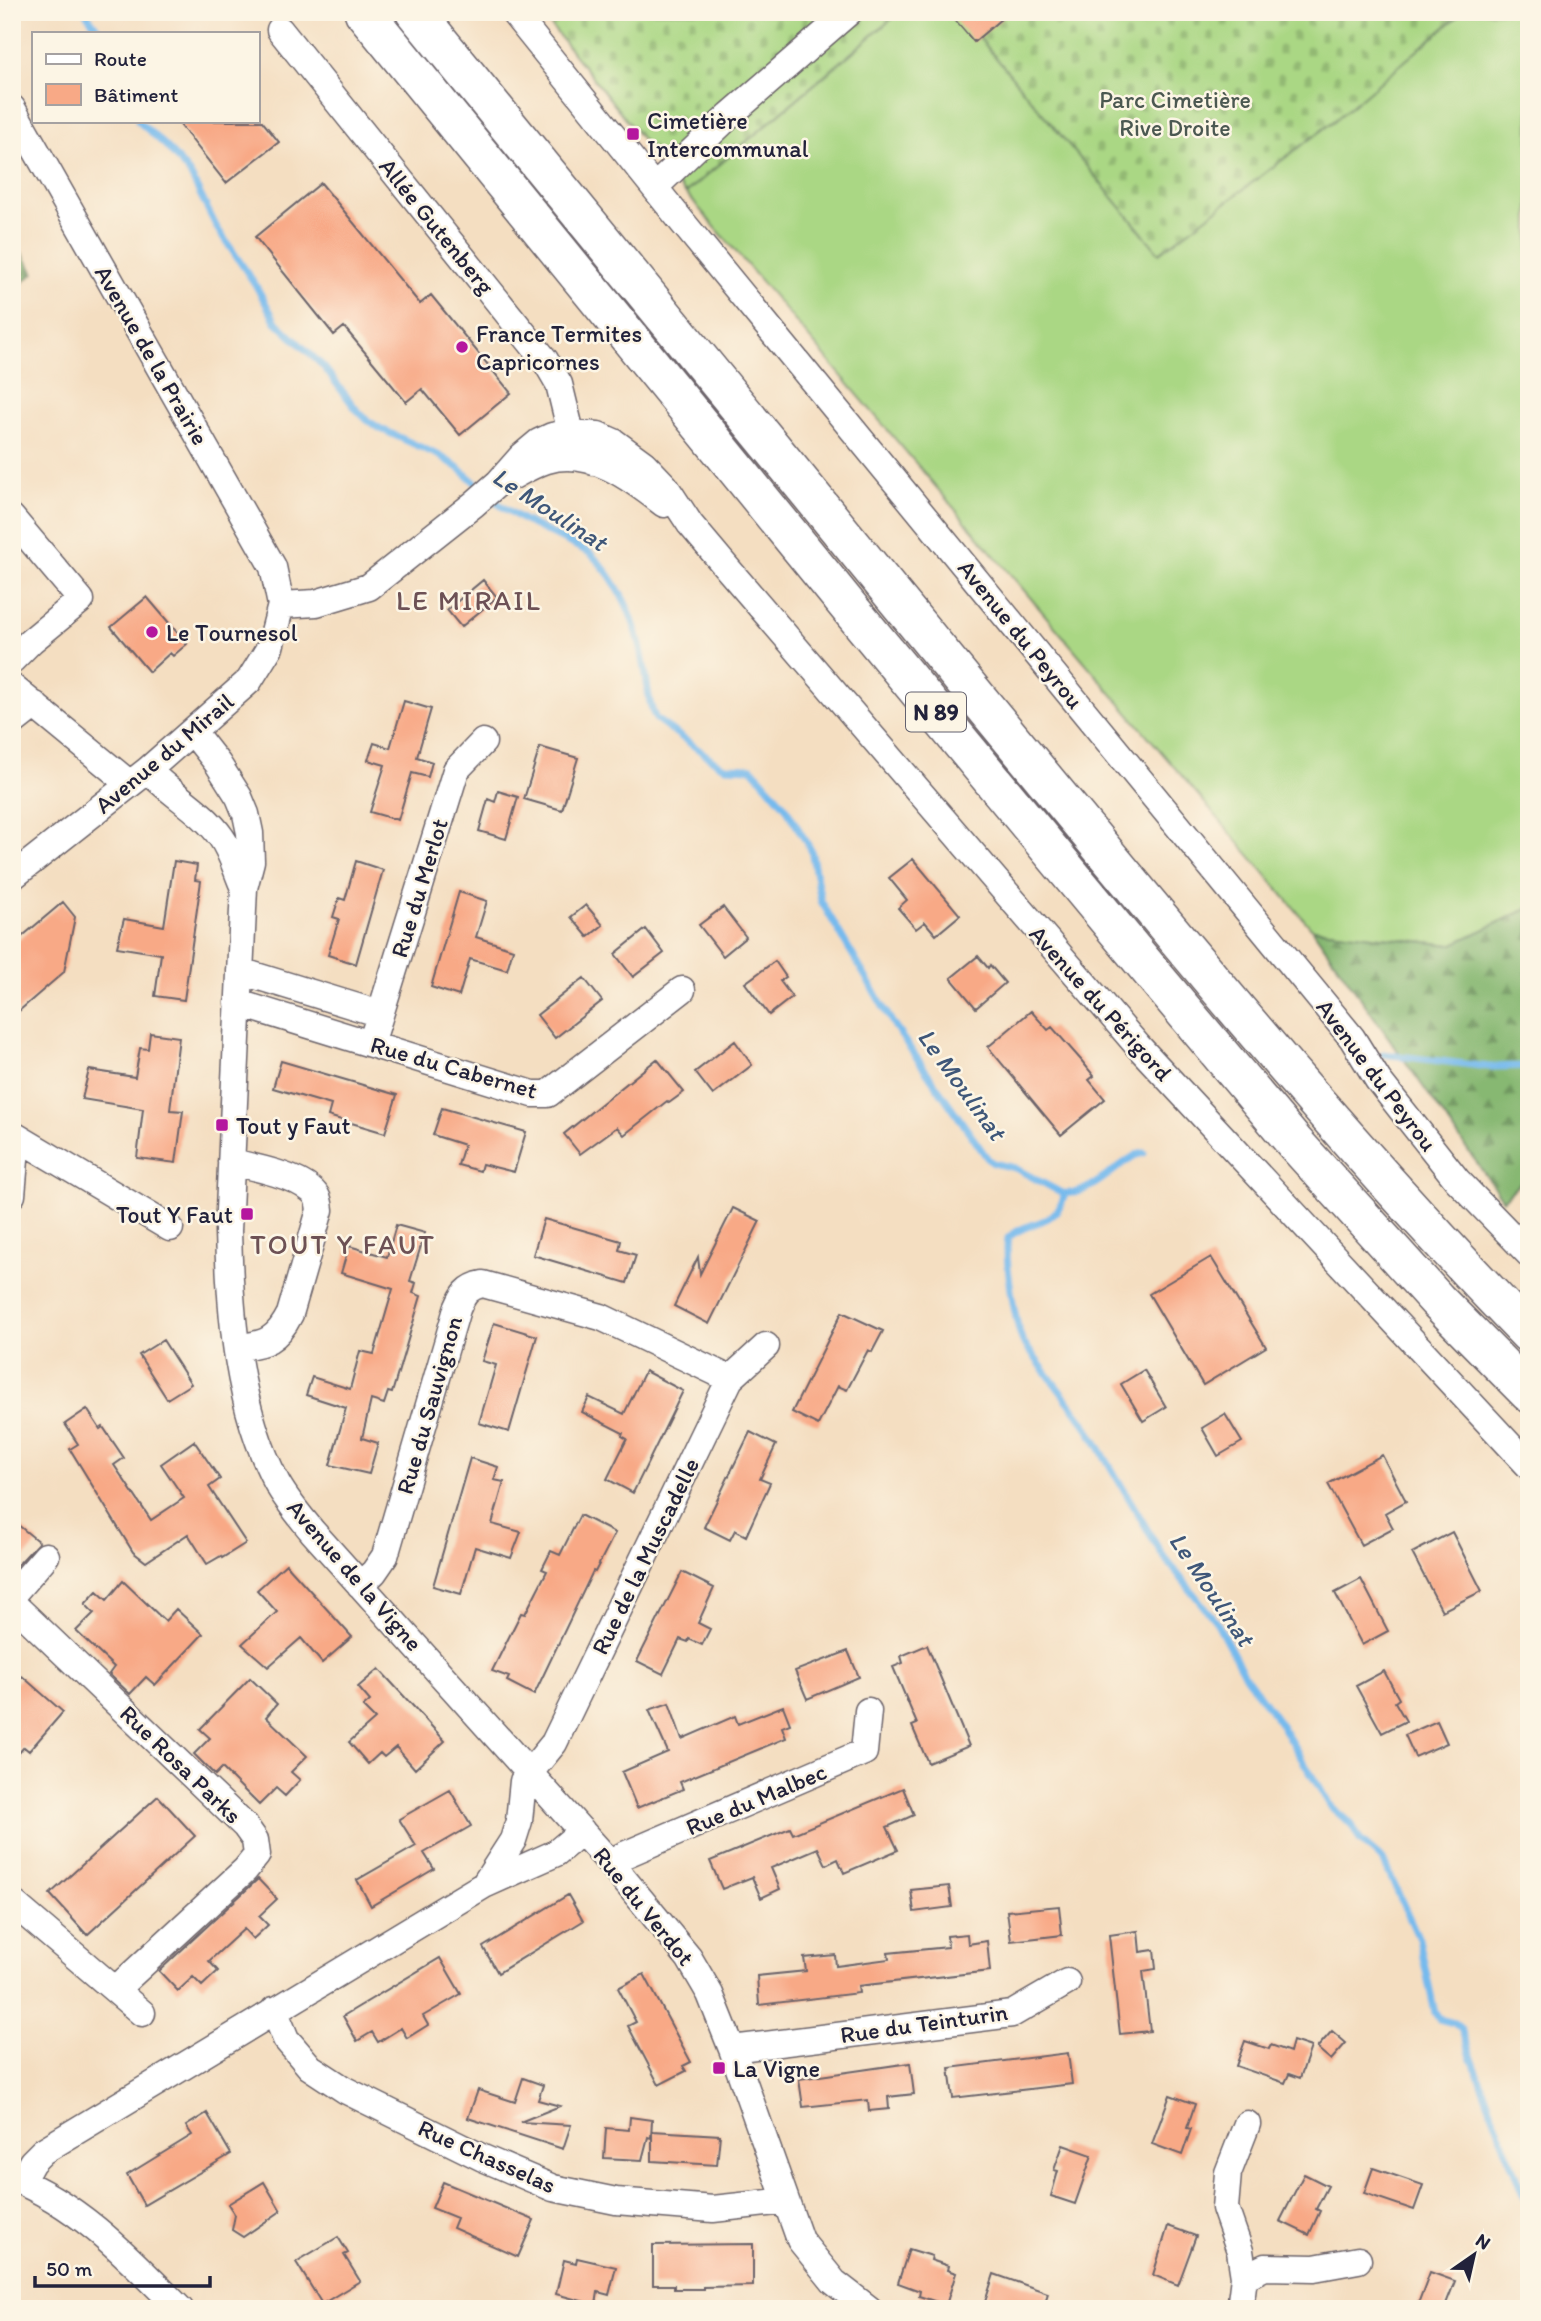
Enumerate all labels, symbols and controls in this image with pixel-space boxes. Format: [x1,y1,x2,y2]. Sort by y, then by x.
legend [32,32,259,122]
text: Route [94,46,147,71]
text: Bâtiment [94,82,178,107]
park label: Parc Cimetière Rive Droite [1099,85,1251,142]
place label: Cimetière Intercommunal [647,106,809,163]
marker: Cimetière Intercommunal [625,126,641,142]
street label: Allée Gutenberg [373,152,501,300]
street label: Avenue de la Prairie [89,260,215,450]
place label: France Termites Capricornes [476,319,642,376]
marker: France Termites Capricornes [454,339,470,355]
water label: Le Moulinat [487,460,615,559]
street label: Avenue du Peyrou [952,554,1090,714]
district label: LE MIRAIL [396,583,542,617]
place label: Le Tournesol [166,618,298,647]
marker: Le Tournesol [144,624,160,640]
street label: Avenue du Mirail [89,686,239,819]
road number: N 89 [906,692,966,732]
street label: Rue du Merlot [384,815,454,961]
street label: Avenue du Périgord [1023,919,1179,1087]
street label: Avenue du Peyrou [1310,993,1444,1157]
water label: Le Moulinat [911,1022,1015,1148]
street label: Rue du Cabernet [367,1029,541,1105]
place label: Tout y Faut [236,1111,351,1140]
marker: Tout y Faut [214,1117,230,1133]
place label: Tout Y Faut [116,1200,233,1229]
marker: Tout Y Faut [239,1206,255,1222]
district label: TOUT Y FAUT [250,1227,436,1261]
street label: Rue du Sauvignon [390,1313,468,1497]
street label: Rue de la Muscadelle [585,1453,705,1659]
street label: Avenue de la Vigne [281,1493,429,1657]
water label: Le Moulinat [1162,1526,1263,1654]
street label: Rue Rosa Parks [114,1699,248,1829]
street label: Rue du Malbec [681,1756,831,1842]
street label: Rue du Verdot [587,1841,701,1971]
street label: Rue du Teinturin [838,1997,1010,2049]
place label: La Vigne [733,2054,820,2083]
marker: La Vigne [711,2060,727,2076]
street label: Rue Chasselas [414,2113,560,2199]
north arrow [1440,2220,1510,2290]
text: N [1471,2228,1495,2254]
scale bar [35,2244,210,2288]
text: 50 m [46,2256,93,2281]

